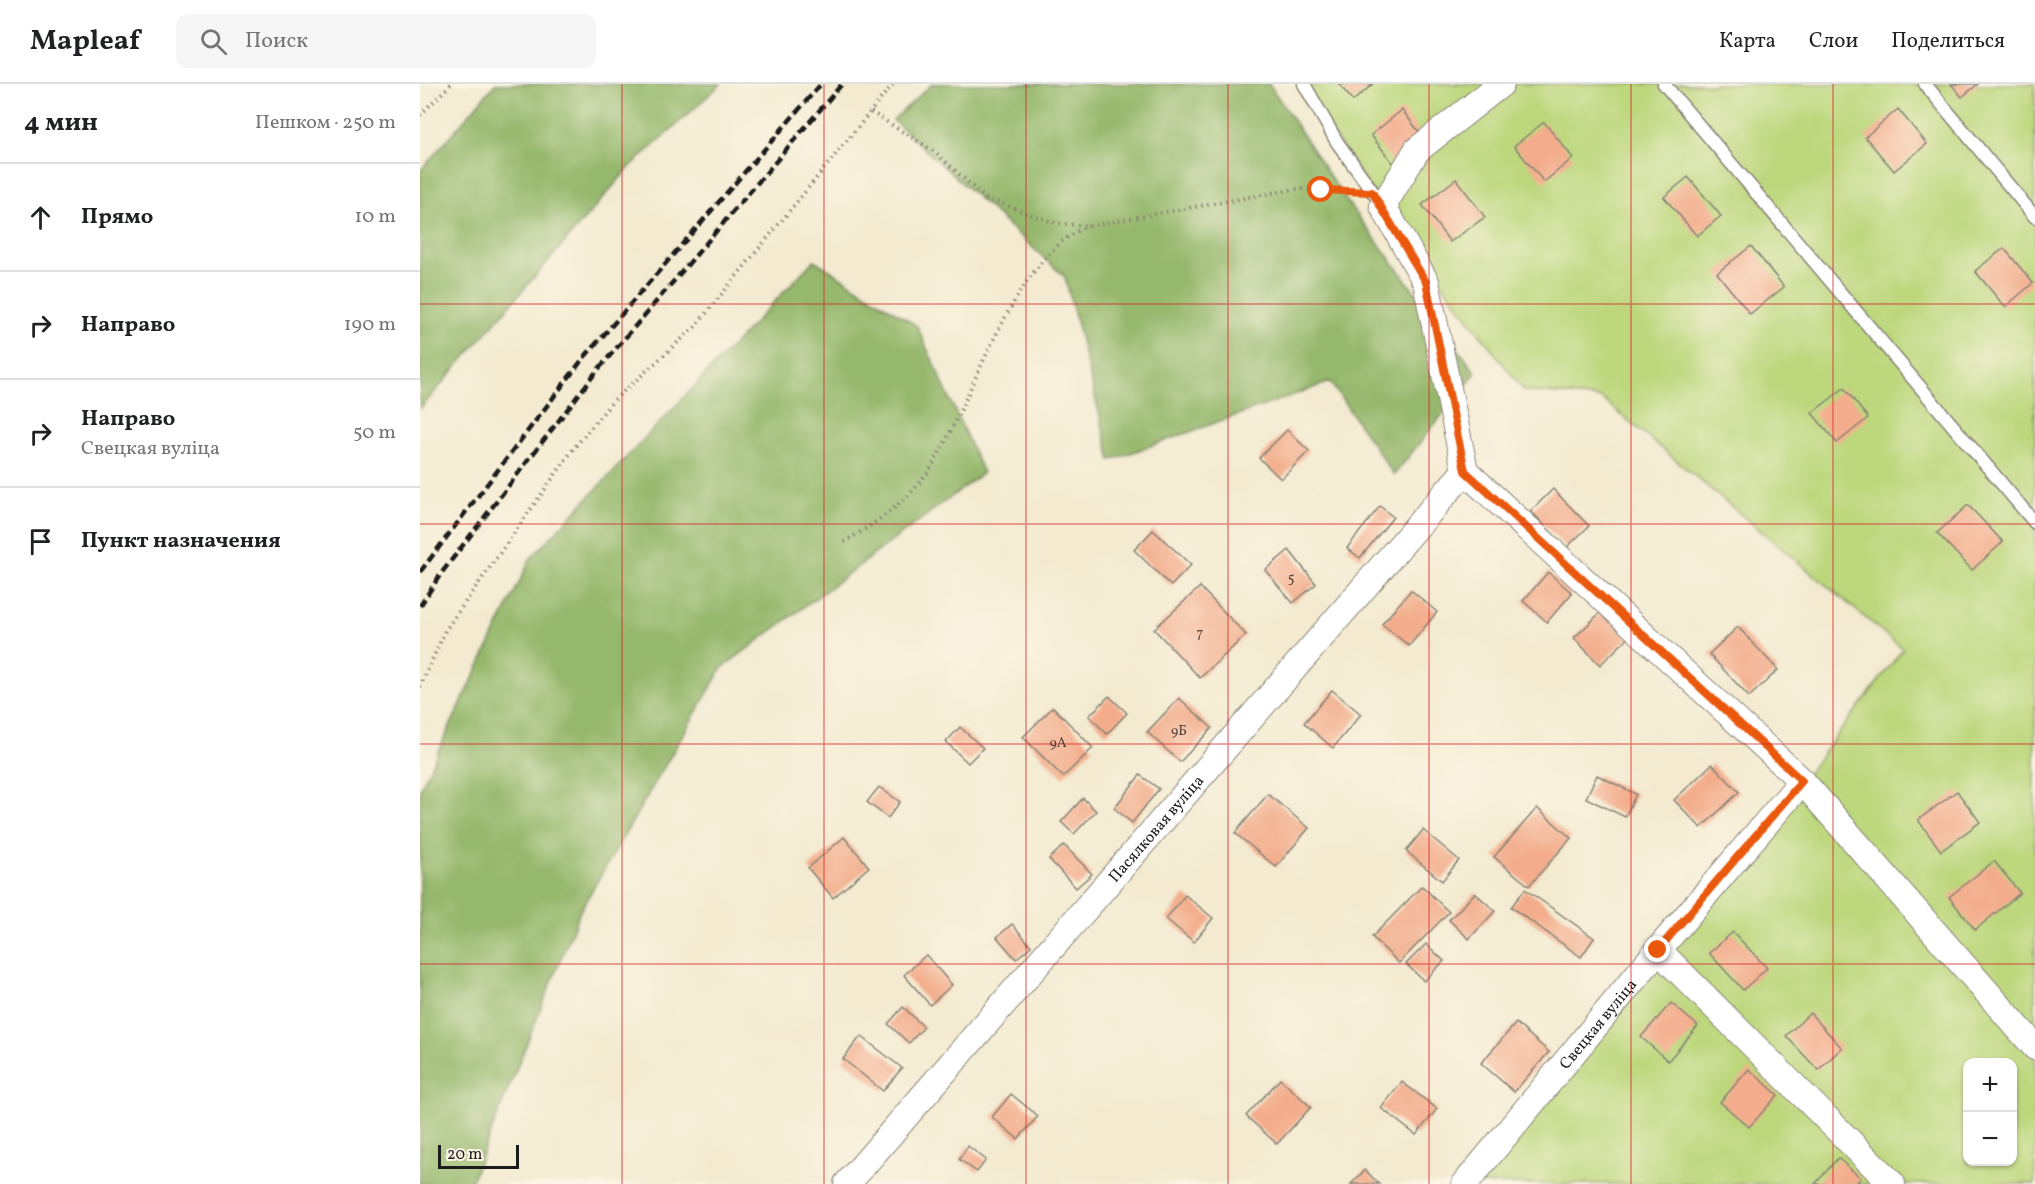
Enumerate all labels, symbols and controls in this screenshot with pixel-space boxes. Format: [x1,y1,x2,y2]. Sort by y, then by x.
search box [176,14,596,68]
text: Mapleaf [30,22,140,61]
icon: search [197,25,230,58]
text: Поиск [245,26,308,57]
text: Карта [1719,27,1776,56]
text: Слои [1809,27,1858,56]
text: Поделиться [1891,27,2005,56]
text: 4 мин [24,105,98,141]
text: Пешком · 250 m [255,109,396,137]
route start [1307,176,1333,202]
icon: ahead [24,201,57,234]
text: Прямо [81,202,153,233]
text: 10 m [355,203,396,231]
icon: right [24,309,57,342]
text: Направо [81,310,175,341]
text: 190 m [344,311,396,339]
text: Направо [81,404,175,435]
icon: right [24,417,57,450]
text: 50 m [353,419,396,447]
text: Свецкая вуліца [81,435,220,463]
icon: arrive [24,525,57,558]
text: Пункт назначения [81,526,281,557]
house number: 5 [1288,569,1294,588]
house number: 7 [1197,624,1204,643]
house number: 9Б [1171,722,1187,741]
house number: 9А [1049,734,1067,753]
street label: Пасялковая вуліца [1104,771,1210,888]
route end [1644,936,1670,962]
street label: Свецкая вуліца [1555,975,1643,1075]
map controls [1963,1058,2017,1166]
button: + [1963,1058,2017,1112]
button: − [1963,1112,2017,1166]
scale bar [438,1142,519,1170]
text: 20 m [447,1144,482,1166]

